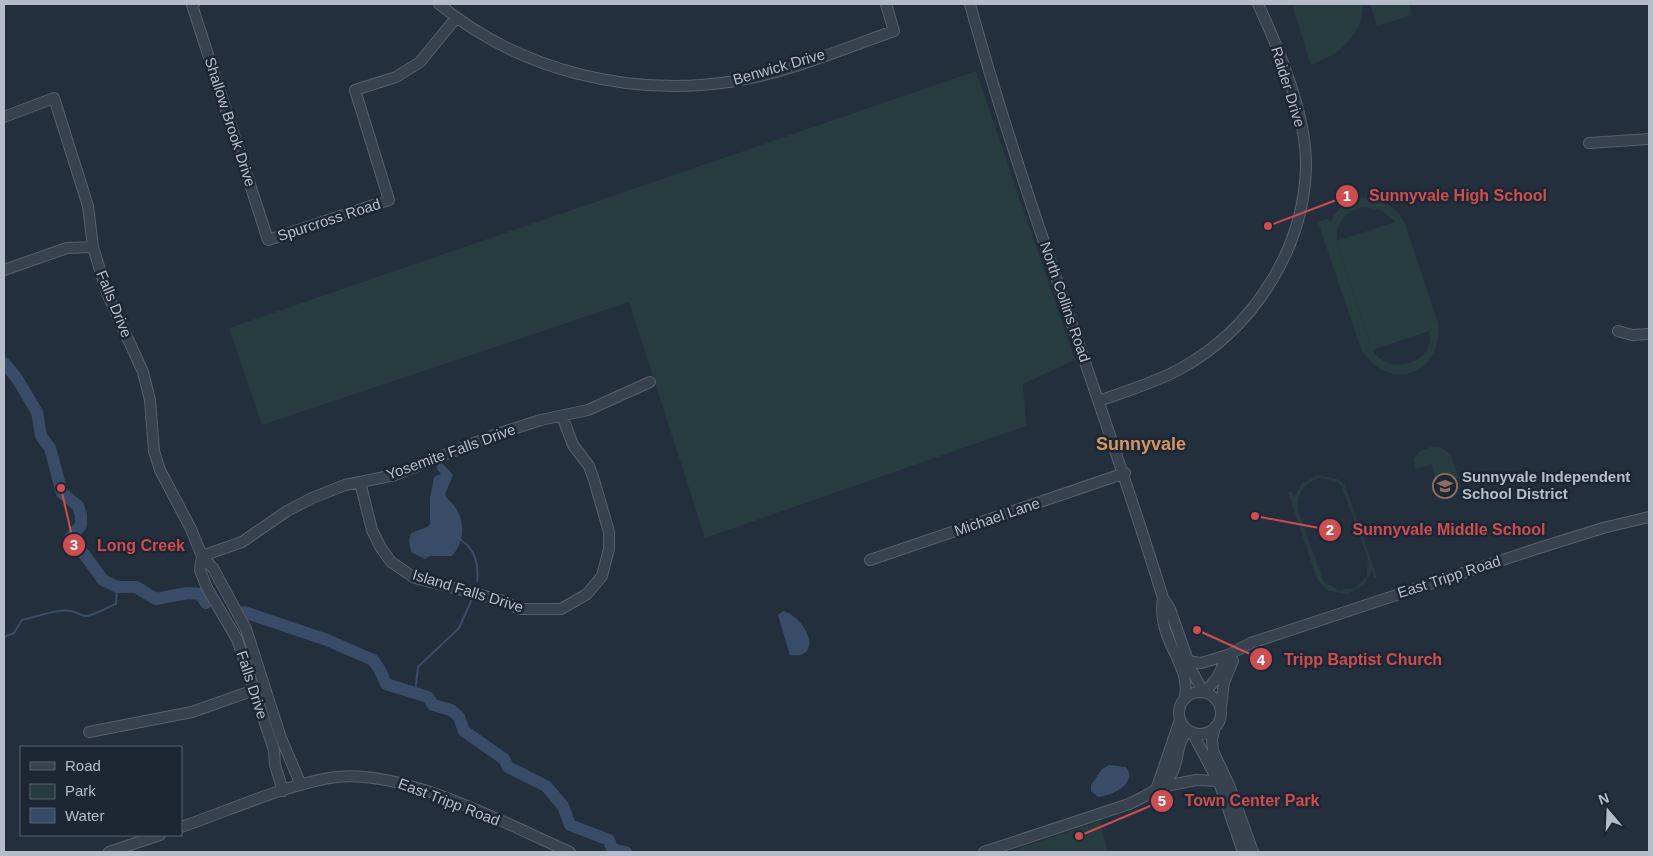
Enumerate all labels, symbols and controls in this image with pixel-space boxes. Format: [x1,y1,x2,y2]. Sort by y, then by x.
street label: Benwick Drive [731,45,827,88]
street label: Raider Drive [1268,45,1309,129]
street label: Shallow Brook Drive [202,55,259,189]
callout: Sunnyvale High School [1334,180,1557,211]
text: 1 [1343,187,1351,204]
text: Sunnyvale High School [1369,187,1547,204]
street label: Spurcross Road [275,195,383,244]
street label: North Collins Road [1037,240,1094,364]
street label: Falls Drive [93,268,136,340]
street label: Yosemite Falls Drive [384,420,518,483]
district label: Sunnyvale [1096,434,1186,454]
place label: Sunnyvale Independent School District [1462,468,1630,502]
school or university icon: Sunnyvale Independent School District [1432,473,1458,499]
street label: Michael Lane [952,494,1042,539]
callout: Sunnyvale Middle School [1318,514,1556,545]
text: 2 [1326,521,1334,538]
text: Sunnyvale Middle School [1353,521,1545,538]
callout: Long Creek [62,529,195,560]
text: 3 [70,536,78,553]
text: Long Creek [97,537,185,554]
street label: East Tripp Road [1395,552,1503,601]
street label: Island Falls Drive [411,566,526,615]
callout: Tripp Baptist Church [1249,644,1452,675]
street label: Falls Drive [233,649,272,721]
text: 4 [1257,651,1266,668]
text: Tripp Baptist Church [1284,651,1442,668]
legend [20,746,182,836]
text: Road [65,757,101,774]
street label: East Tripp Road [396,774,502,829]
text: Park [65,782,96,799]
callout: Town Center Park [1149,785,1329,816]
north arrow [1583,786,1633,836]
text: N [1596,789,1611,808]
text: 5 [1158,792,1166,809]
text: Town Center Park [1185,792,1320,809]
text: Water [65,807,104,824]

